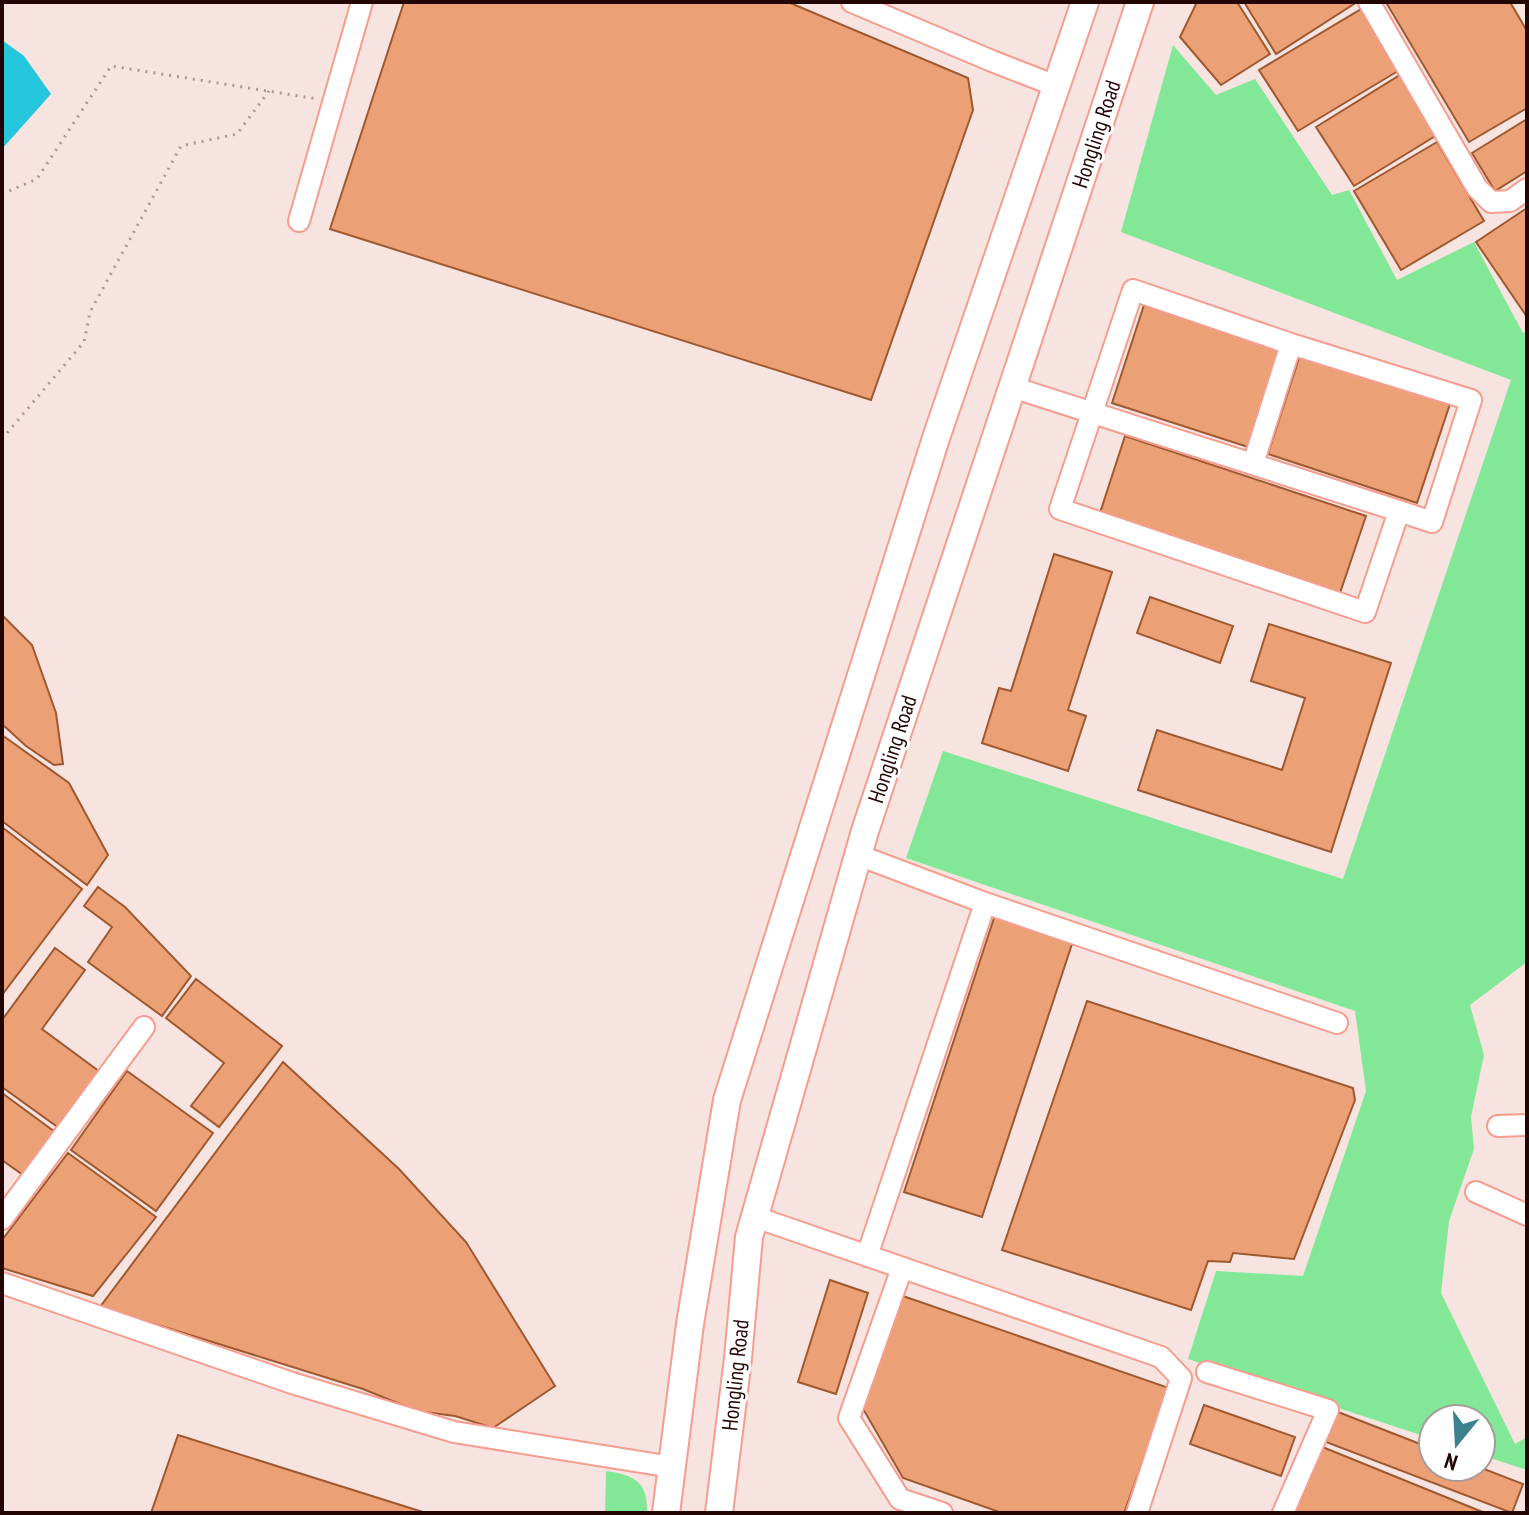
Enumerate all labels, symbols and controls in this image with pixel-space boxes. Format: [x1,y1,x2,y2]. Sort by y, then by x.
street label: Hongling Road [1065,77,1127,191]
street label: Hongling Road [861,692,923,806]
street label: Hongling Road [715,1318,755,1432]
north arrow [1417,1403,1497,1483]
text: N [1441,1447,1461,1477]

